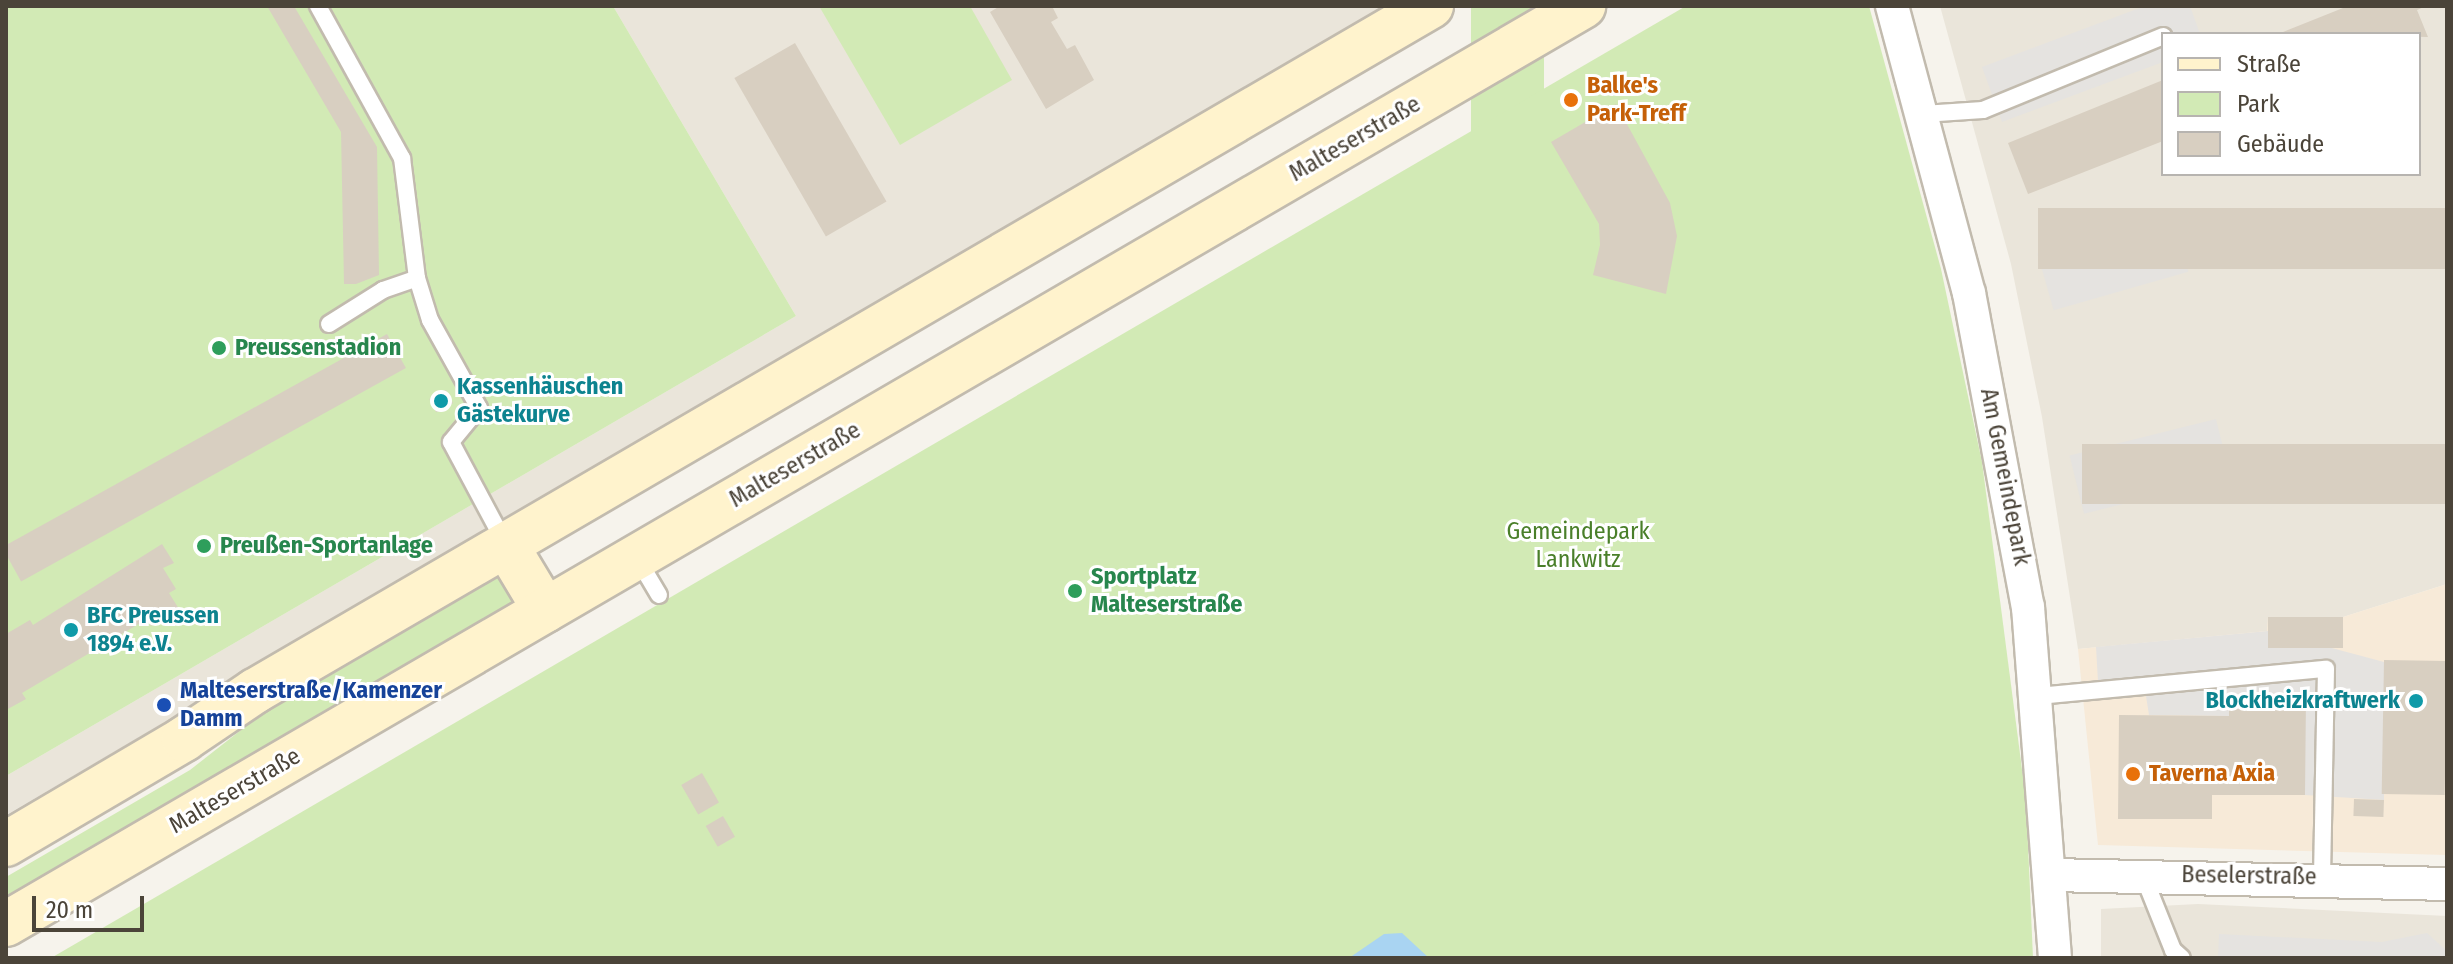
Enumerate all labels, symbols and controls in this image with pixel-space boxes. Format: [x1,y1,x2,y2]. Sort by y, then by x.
legend [2161,32,2421,176]
text: Straße [2237,50,2301,78]
place label: Balke's Park-Treff [1587,72,1686,128]
street label: Malteserstraße [1284,90,1426,188]
text: Park [2237,90,2280,118]
marker: Balke's Park-Treff [1562,91,1580,109]
text: Gebäude [2237,130,2324,158]
place label: Preussenstadion [235,334,401,362]
marker: Preussenstadion [210,339,228,357]
place label: Kassenhäuschen Gästekurve [457,373,623,429]
street label: Am Gemeindepark [1974,386,2036,568]
marker: Kassenhäuschen Gästekurve [432,392,450,410]
street label: Malteserstraße [724,416,866,514]
park label: Gemeindepark Lankwitz [1506,518,1650,574]
place label: Preußen-Sportanlage [220,532,433,560]
marker: Preußen-Sportanlage [195,537,213,555]
place label: Sportplatz Malteserstraße [1091,563,1242,619]
marker: Sportplatz Malteserstraße [1066,582,1084,600]
place label: BFC Preussen 1894 e.V. [87,602,219,658]
marker: BFC Preussen 1894 e.V. [62,621,80,639]
place label: Malteserstraße/Kamenzer Damm [180,677,442,733]
place label: Blockheizkraftwerk [2205,687,2400,715]
marker: Blockheizkraftwerk [2407,692,2425,710]
marker: Malteserstraße/Kamenzer Damm [155,696,173,714]
street label: Malteserstraße [164,742,306,840]
place label: Taverna Axia [2149,760,2275,788]
marker: Taverna Axia [2124,765,2142,783]
street label: Beselerstraße [2181,860,2317,892]
scale bar [36,880,148,930]
text: 20 m [46,896,93,924]

